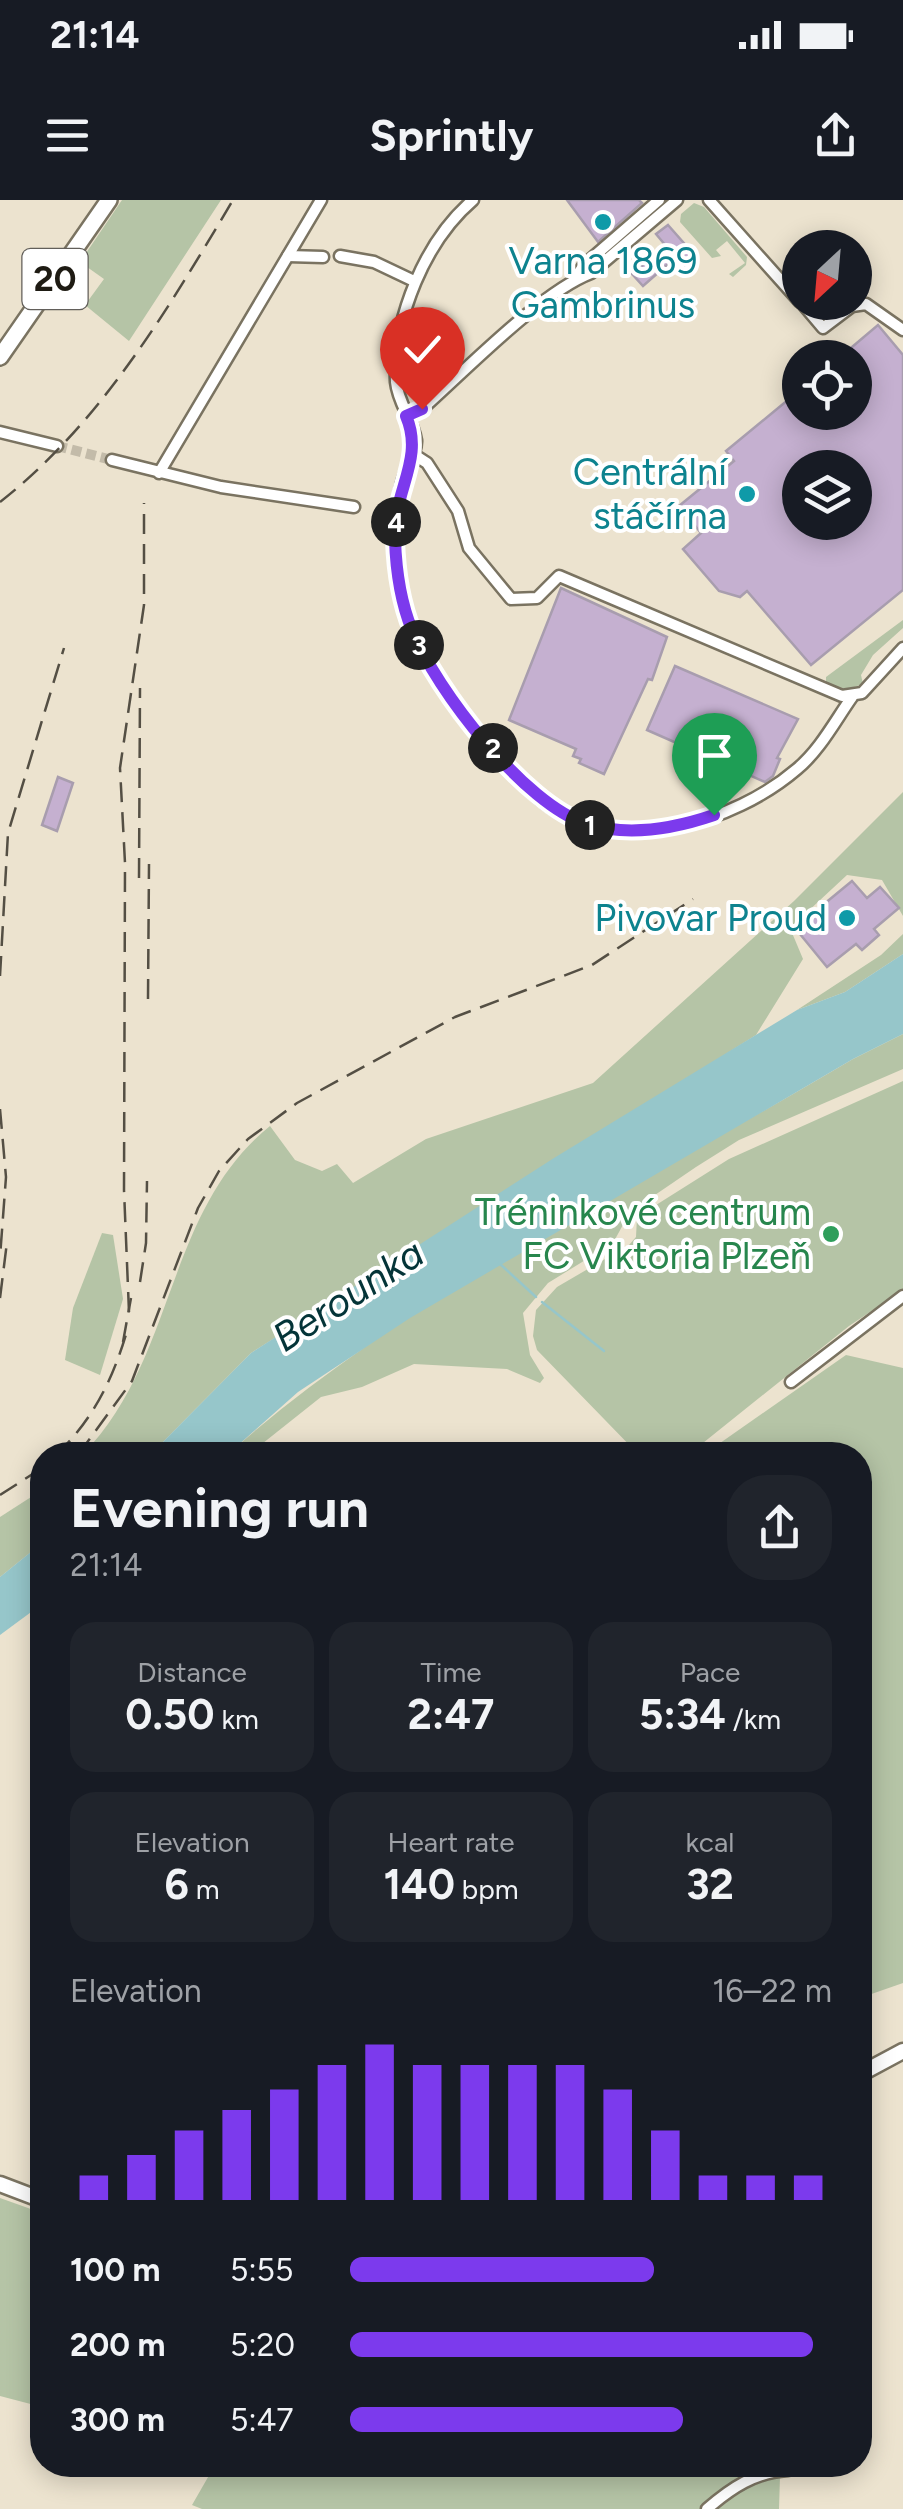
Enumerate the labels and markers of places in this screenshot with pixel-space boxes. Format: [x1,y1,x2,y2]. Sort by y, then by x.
marker: Varna 1869 Gambrinus [592,211,614,233]
place label: Varna 1869 Gambrinus [508,238,698,328]
pin [380,307,465,410]
place label: Centrální stáčírna [573,449,729,539]
marker: Centrální stáčírna [736,483,758,505]
pin: 4 [371,497,421,547]
pin: 3 [394,620,444,670]
pin [672,713,757,816]
pin: 2 [468,723,518,773]
pin: 1 [565,800,615,850]
place label: Pivovar Proud [594,895,827,941]
marker: Pivovar Proud [836,907,858,929]
place label: Tréninkové centrum FC Viktoria Plzeň [475,1189,811,1279]
marker: Tréninkové centrum FC Viktoria Plzeň [820,1223,842,1245]

